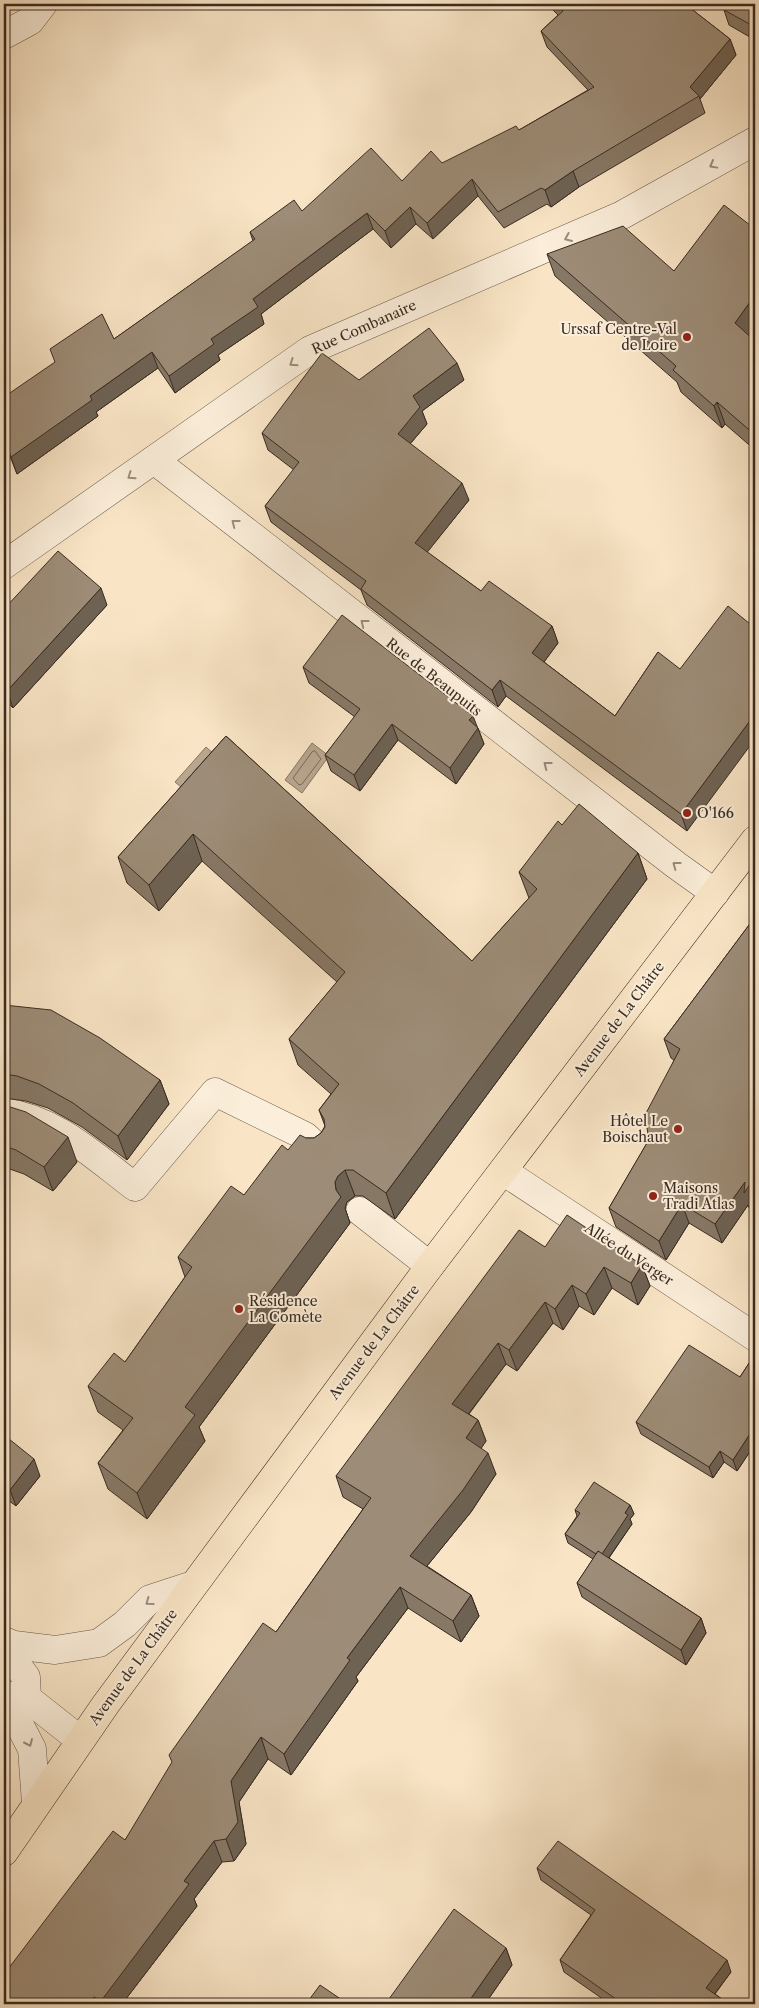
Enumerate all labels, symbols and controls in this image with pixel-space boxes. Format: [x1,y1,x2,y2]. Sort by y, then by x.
one-way arrow [709,159,718,169]
one-way arrow [564,232,573,243]
street label: Rue Combanaire [309,296,419,358]
place label: Urssaf Centre-Val de Loire [560,320,677,354]
marker: Urssaf Centre-Val de Loire [681,331,693,343]
one-way arrow [289,357,298,366]
one-way arrow [127,470,137,479]
one-way arrow [231,520,241,529]
one-way arrow [361,620,370,628]
street label: Rue de Beaupuits [382,634,486,720]
one-way arrow [543,762,553,771]
place label: O'166 [697,804,734,822]
marker: O'166 [681,807,693,819]
one-way arrow [673,862,682,870]
street label: Avenue de La Châtre [569,958,668,1081]
place label: Hôtel Le Boischaut [602,1112,668,1146]
marker: Hôtel Le Boischaut [672,1123,684,1135]
place label: Maisons Tradi Atlas [663,1179,735,1213]
marker: Maisons Tradi Atlas [647,1190,659,1202]
street label: Allée du Verger [580,1218,677,1289]
street label: Avenue de La Châtre [324,1281,423,1404]
place label: Résidence La Comète [249,1292,322,1326]
marker: Résidence La Comète [233,1303,245,1315]
one-way arrow [145,1596,154,1605]
street label: Avenue de La Châtre [84,1605,181,1729]
one-way arrow [22,1738,33,1747]

